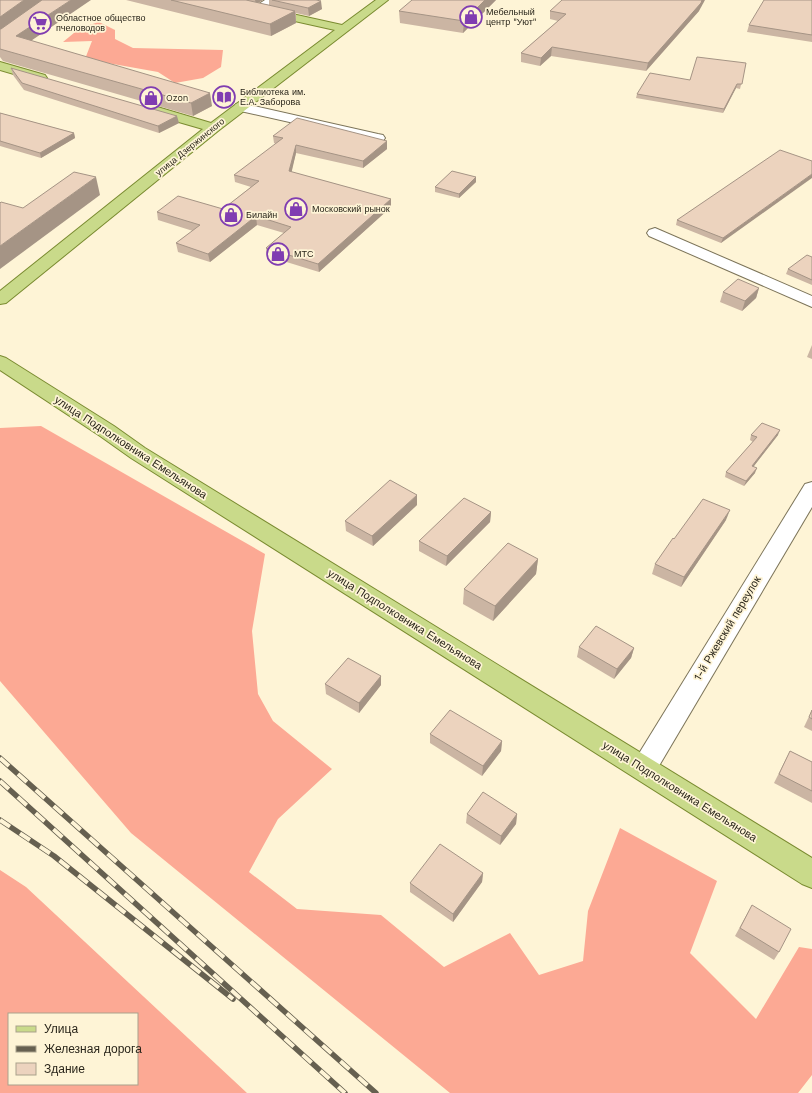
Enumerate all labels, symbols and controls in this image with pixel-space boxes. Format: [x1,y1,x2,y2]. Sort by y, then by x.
shop icon: Мебельный центр "Уют" [458,4,484,30]
place label: Мебельный центр "Уют" [486,7,537,27]
supermarket icon: Областное общество пчеловодов [27,10,53,36]
place label: Областное общество пчеловодов [56,13,145,33]
library icon: Библиотека им. Е.А. Заборова [211,84,237,110]
shop icon: Ozon [138,85,164,111]
place label: Библиотека им. Е.А. Заборова [240,87,306,107]
place label: Ozon [166,93,188,103]
street label: улица Дзержинского [153,116,227,178]
shop icon: Московский рынок [283,196,309,222]
shop icon: Билайн [218,202,244,228]
place label: Московский рынок [312,204,390,214]
place label: Билайн [246,210,277,220]
shop icon: МТС [265,241,291,267]
place label: МТС [294,249,314,259]
street label: улица Подполковника Емельянова [52,393,210,502]
street label: улица Подполковника Емельянова [325,566,485,673]
street label: 1-й Ржевский переулок [691,573,764,683]
street label: улица Подполковника Емельянова [600,738,760,845]
legend [8,1013,138,1085]
text: Улица [44,1022,78,1036]
text: Железная дорога [44,1042,142,1056]
text: Здание [44,1062,85,1076]

